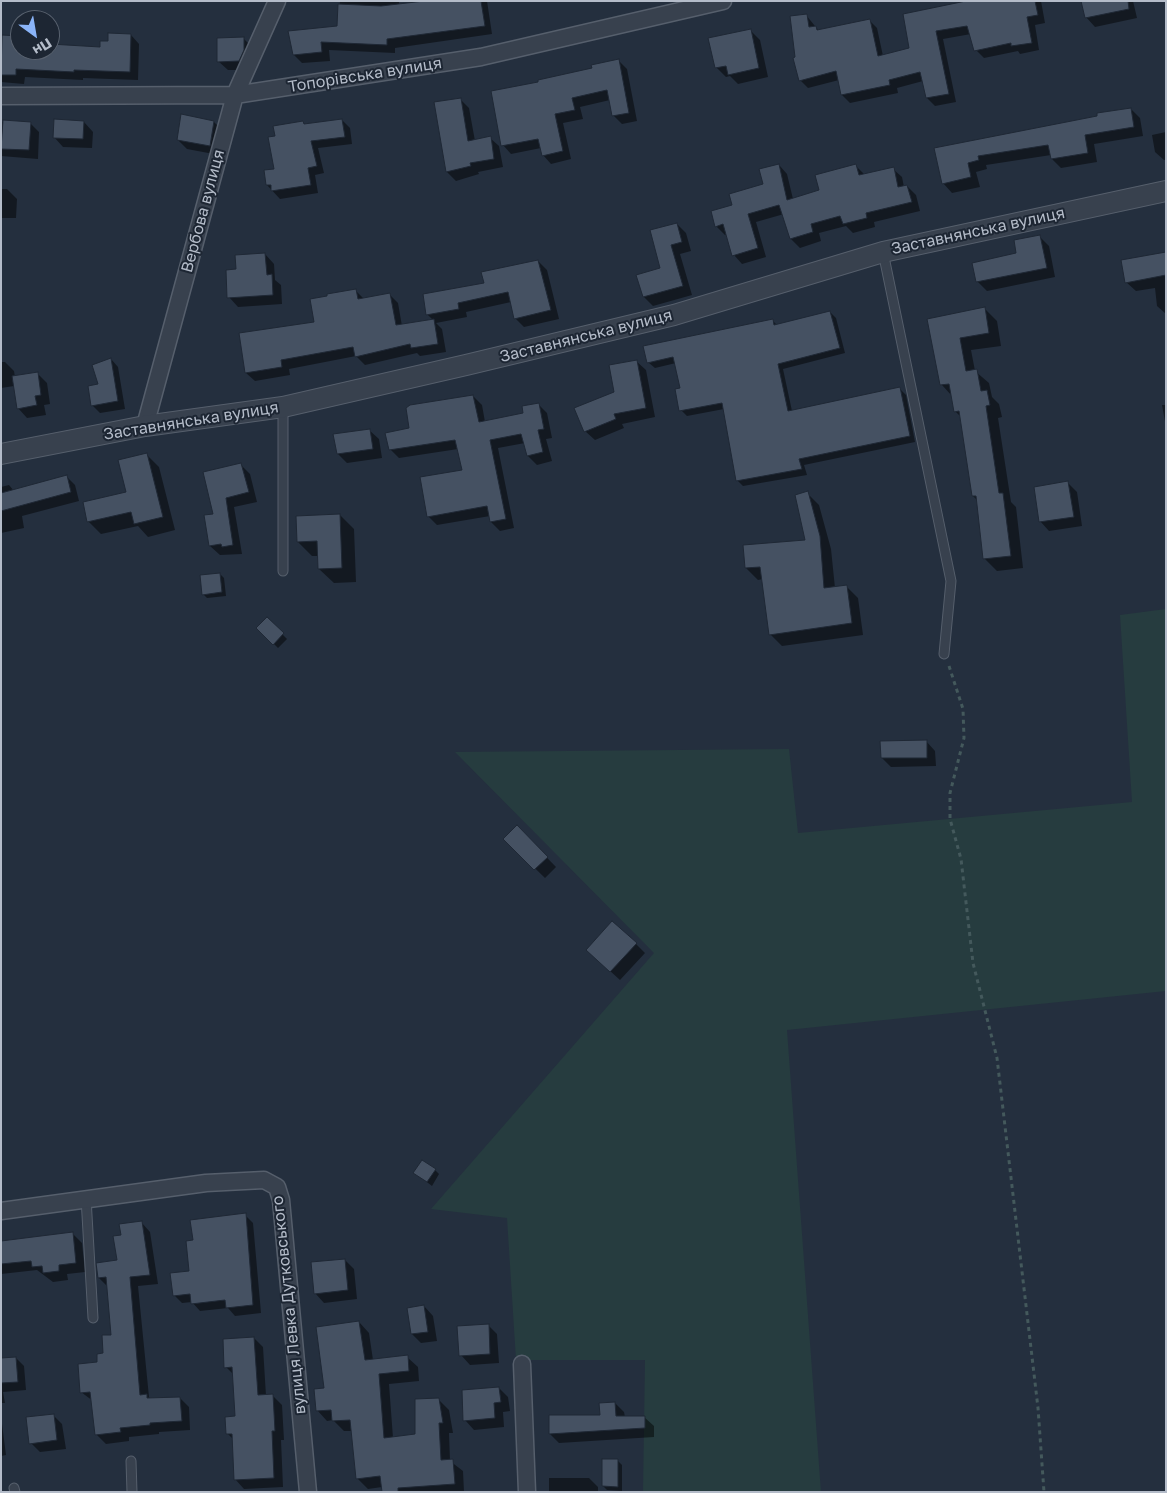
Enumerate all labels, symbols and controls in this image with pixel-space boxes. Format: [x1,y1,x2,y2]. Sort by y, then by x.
north arrow [10,10,60,60]
text: Пн [30,35,55,60]
street label: Топорівська вулиця [287,53,443,97]
street label: Вербова вулиця [177,147,229,275]
street label: Заставнянська вулиця [889,203,1067,259]
street label: Заставнянська вулиця [498,305,674,367]
street label: Заставнянська вулиця [102,398,280,444]
street label: вулиця Левка Дутковського [268,1195,310,1415]

